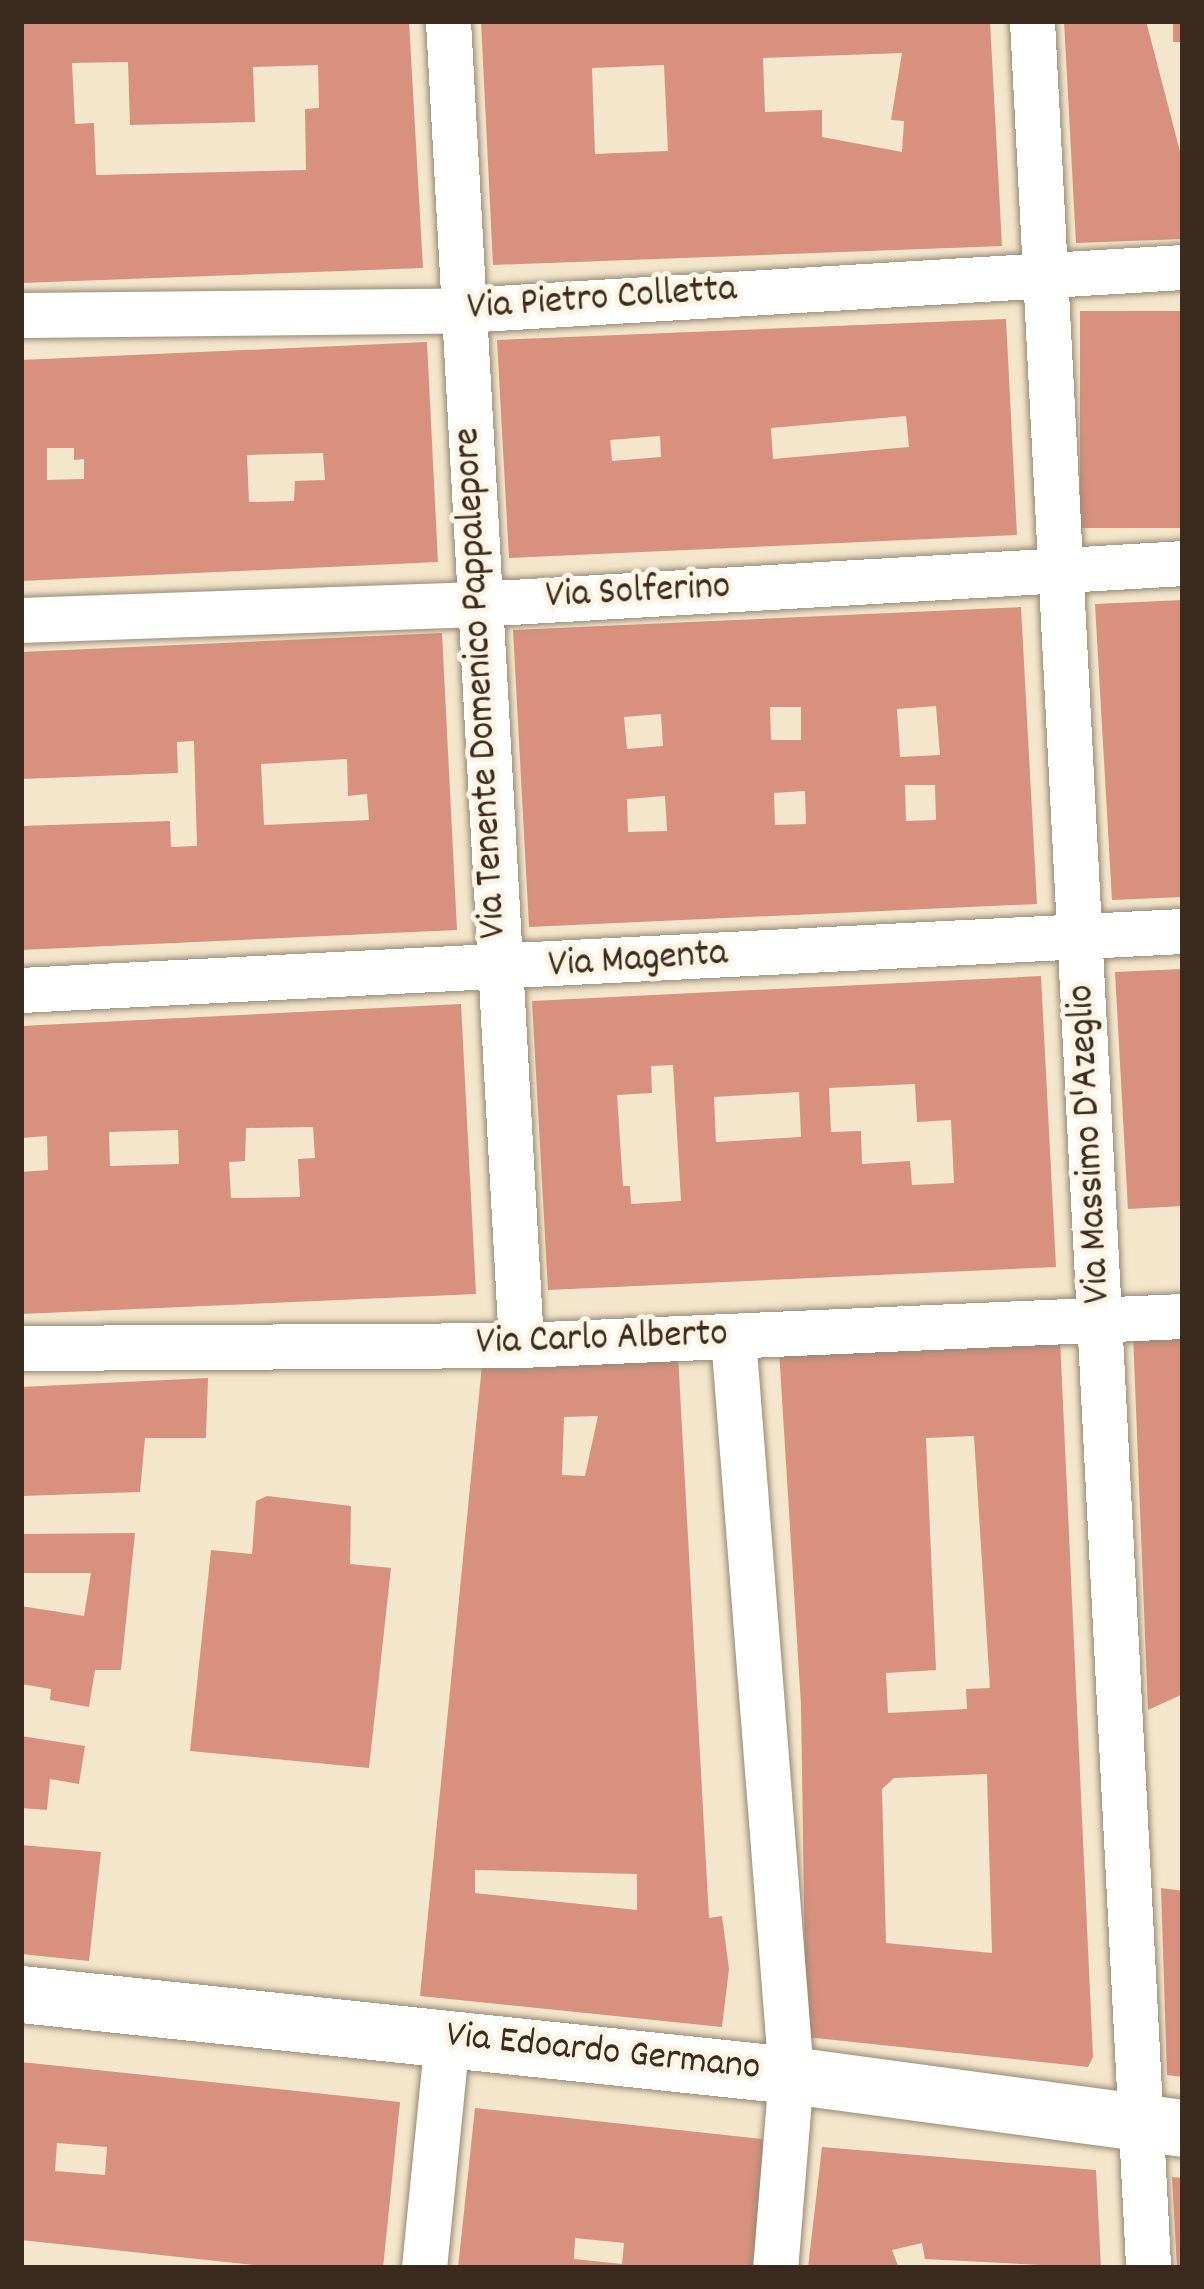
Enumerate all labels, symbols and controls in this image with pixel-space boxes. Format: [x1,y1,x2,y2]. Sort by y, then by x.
street label: Via Pietro Colletta [466,268,738,334]
street label: Via Tenente Domenico Pappalepore [446,426,520,940]
street label: Via Solferino [544,566,732,622]
street label: Via Magenta [547,932,729,992]
street label: Via Massimo D'Azeglio [1060,983,1124,1305]
street label: Via Carlo Alberto [475,1313,729,1369]
street label: Via Edoardo Germano [444,2014,762,2094]

